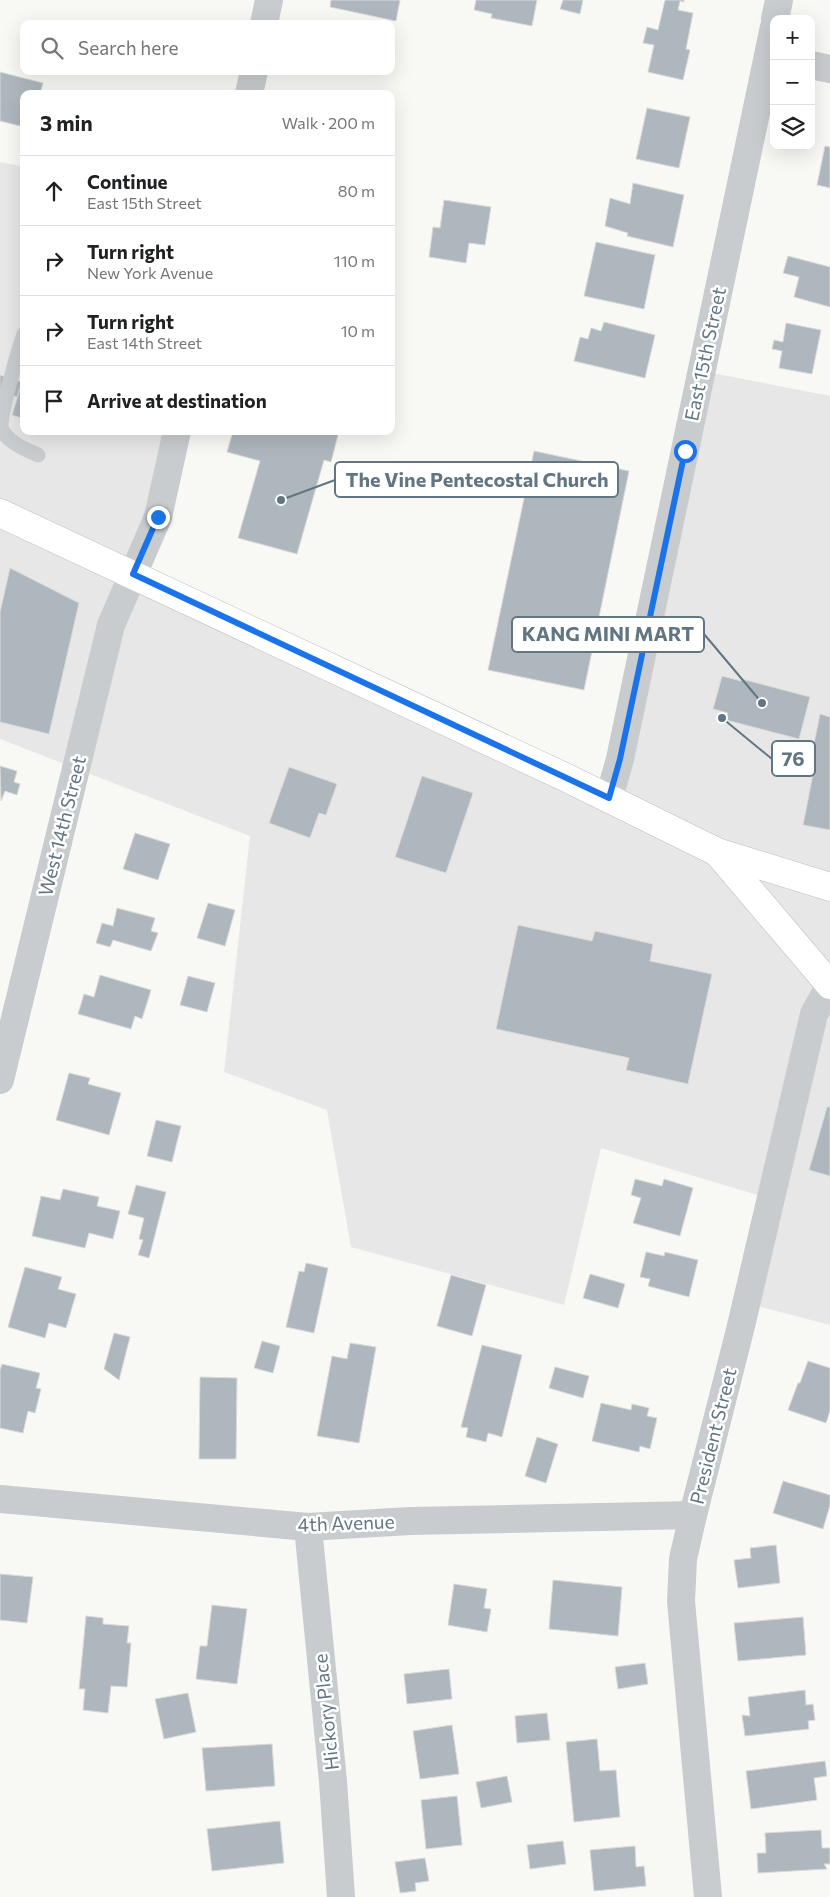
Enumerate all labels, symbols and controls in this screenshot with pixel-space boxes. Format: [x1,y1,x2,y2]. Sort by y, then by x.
map controls [770,15,815,150]
button: + [770,15,815,60]
search box [20,20,395,75]
icon: search [38,34,66,62]
text: Search here [78,36,178,59]
button: − [770,60,815,105]
button: layers [770,105,815,150]
text: 3 min [40,110,93,135]
text: Walk · 200 m [282,113,375,132]
text: Continue [87,170,167,193]
icon: ahead [40,177,68,205]
text: 80 m [338,181,375,200]
text: East 15th Street [87,193,202,212]
text: Turn right [87,240,174,263]
icon: right [40,247,68,275]
text: 110 m [334,251,375,270]
text: New York Avenue [87,263,213,282]
street label: East 15th Street [679,285,730,423]
text: Turn right [87,310,174,333]
icon: right [40,317,68,345]
text: 10 m [341,321,375,340]
text: East 14th Street [87,333,202,352]
icon: arrive [40,387,68,415]
text: Arrive at destination [87,389,267,412]
route start [674,440,697,463]
callout: The Vine Pentecostal Church [335,462,618,497]
text: The Vine Pentecostal Church [345,467,609,491]
route end [147,506,170,529]
callout: KANG MINI MART [512,617,704,652]
text: KANG MINI MART [522,621,694,645]
callout: 76 [772,741,815,776]
text: 76 [781,746,805,770]
street label: West 14th Street [33,753,90,898]
street label: President Street [684,1365,741,1506]
street label: 4th Avenue [297,1509,395,1536]
street label: Hickory Place [308,1653,343,1771]

